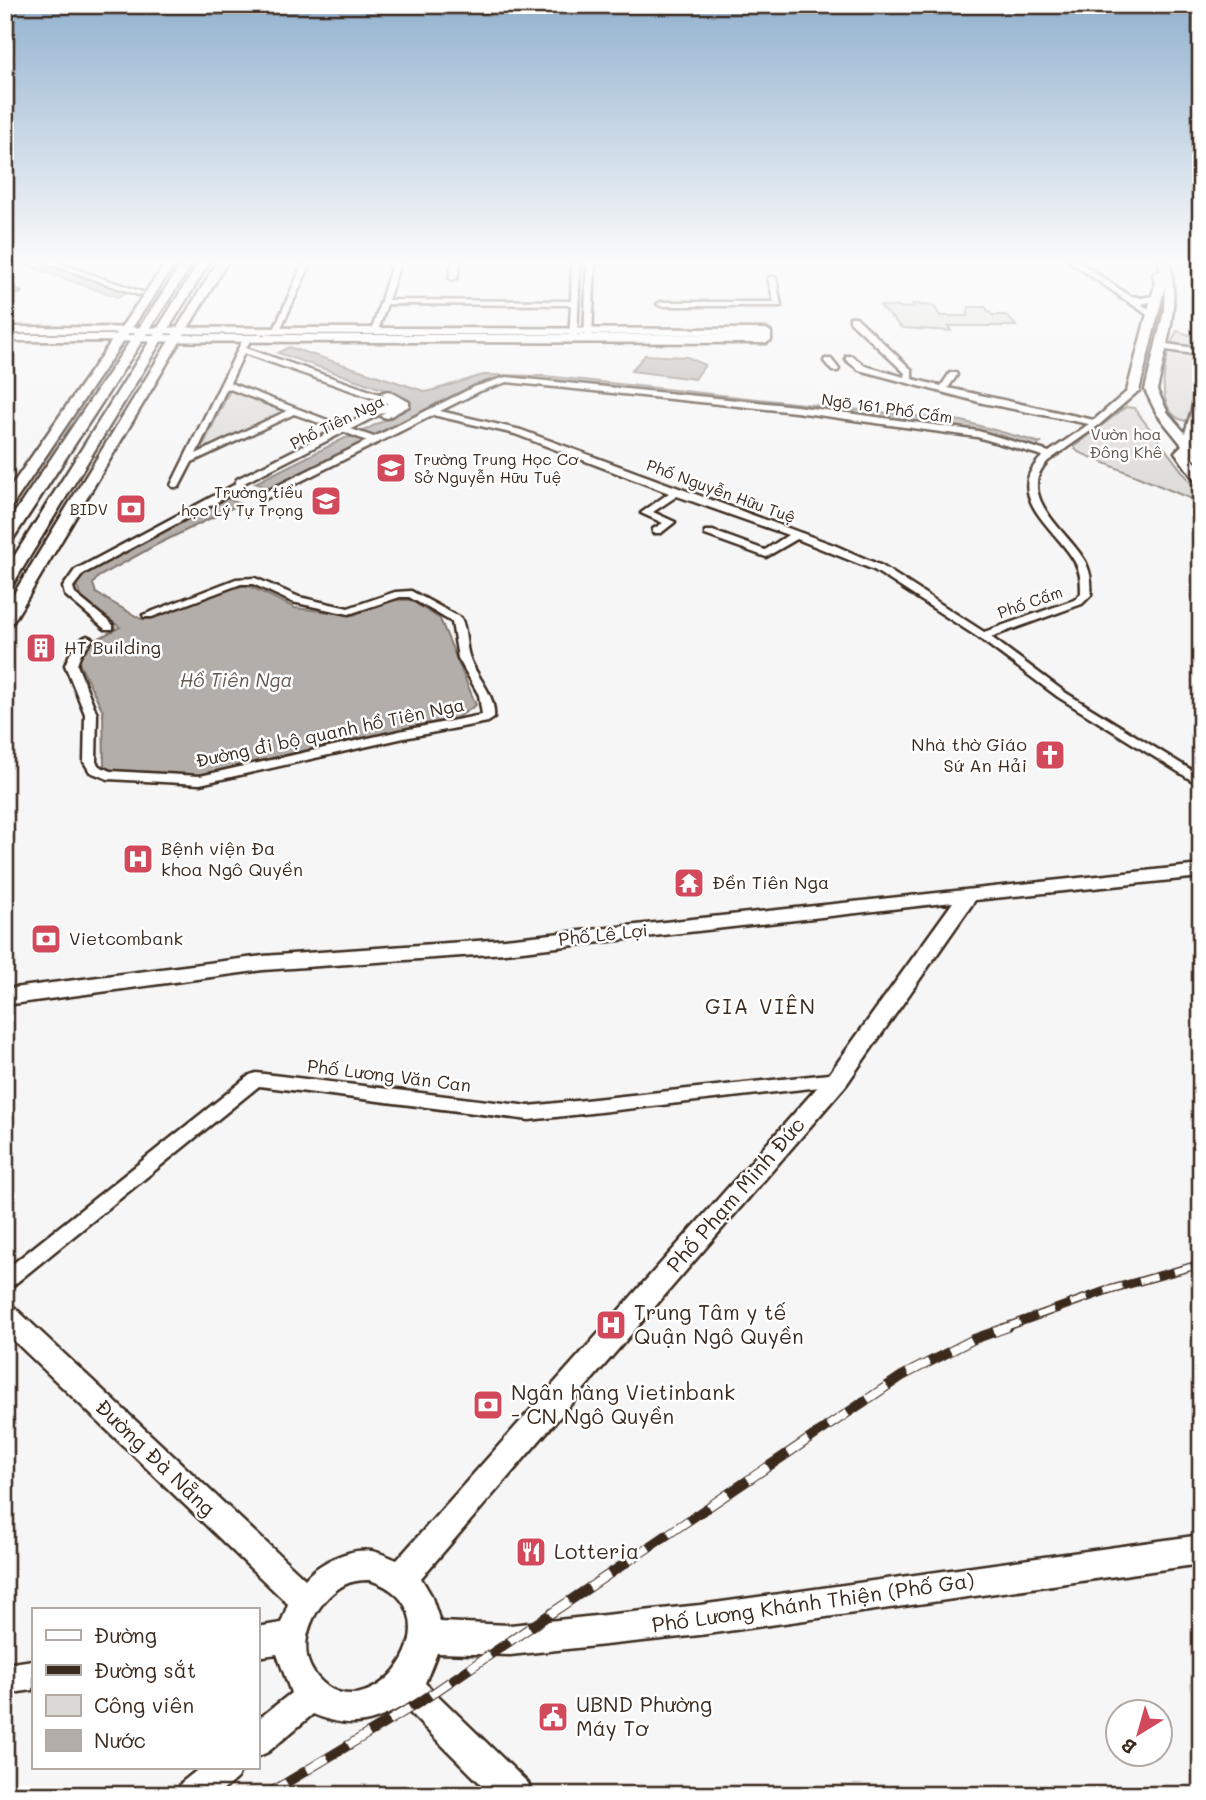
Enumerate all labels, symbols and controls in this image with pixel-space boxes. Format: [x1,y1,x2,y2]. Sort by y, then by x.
street label: Ngõ 161 Phố Cấm [820,388,954,427]
street label: Phố Tiên Nga [286,390,387,453]
park label: Vườn hoa Đông Khê [1090,423,1162,462]
place label: Trường Trung Học Cơ Sở Nguyễn Hữu Tuệ [414,448,579,487]
school or university icon: Trường Trung Học Cơ Sở Nguyễn Hữu Tuệ [374,451,408,485]
street label: Phố Nguyễn Hữu Tuệ [644,454,799,527]
place label: Trường tiểu học Lý Tự Trọng [181,481,303,520]
school or university icon: Trường tiểu học Lý Tự Trọng [309,484,343,518]
bank icon: BIDV [114,492,148,526]
place label: BIDV [70,498,108,519]
street label: Phố Cấm [994,581,1065,622]
building icon: HT Building [24,631,58,665]
place label: HT Building [64,635,161,659]
water label: Hồ Tiên Nga [180,667,292,692]
street label: Đường đi bộ quanh hồ Tiên Nga [193,692,466,772]
place label: Nhà thờ Giáo Sứ An Hải [911,732,1027,777]
church icon: Nhà thờ Giáo Sứ An Hải [1033,738,1067,772]
place label: Bệnh viện Đa khoa Ngô Quyền [161,836,303,881]
hospital icon: Bệnh viện Đa khoa Ngô Quyền [121,842,155,876]
temple icon: Đền Tiên Nga [672,866,706,900]
place label: Đền Tiên Nga [712,870,829,894]
street label: Phố Lê Lợi [557,917,649,951]
bank icon: Vietcombank [29,922,63,956]
place label: Vietcombank [69,926,183,950]
district label: GIA VIÊN [705,992,817,1019]
street label: Phố Lương Văn Can [306,1053,472,1097]
street label: Phố Phạm Minh Đức [660,1111,810,1277]
place label: Trung Tâm y tế Quận Ngô Quyền [634,1298,804,1349]
hospital icon: Trung Tâm y tế Quận Ngô Quyền [594,1308,628,1342]
place label: Ngân hàng Vietinbank - CN Ngô Quyền [511,1378,735,1429]
bank icon: Ngân hàng Vietinbank - CN Ngô Quyền [471,1388,505,1422]
street label: Đường Đà Nẵng [90,1393,222,1521]
restaurant icon: Lotteria [514,1535,548,1569]
place label: Lotteria [554,1537,639,1564]
street label: Phố Lương Khánh Thiện (Phố Ga) [650,1566,976,1638]
legend [32,1608,259,1769]
text: Đường [94,1621,157,1648]
text: Đường sắt [94,1656,196,1683]
place label: UBND Phường Máy Tơ [576,1690,712,1741]
text: Công viên [94,1691,194,1718]
north arrow [1104,1699,1174,1769]
public building icon: UBND Phường Máy Tơ [536,1700,570,1734]
text: Nước [94,1726,146,1753]
text: B [1116,1733,1141,1761]

